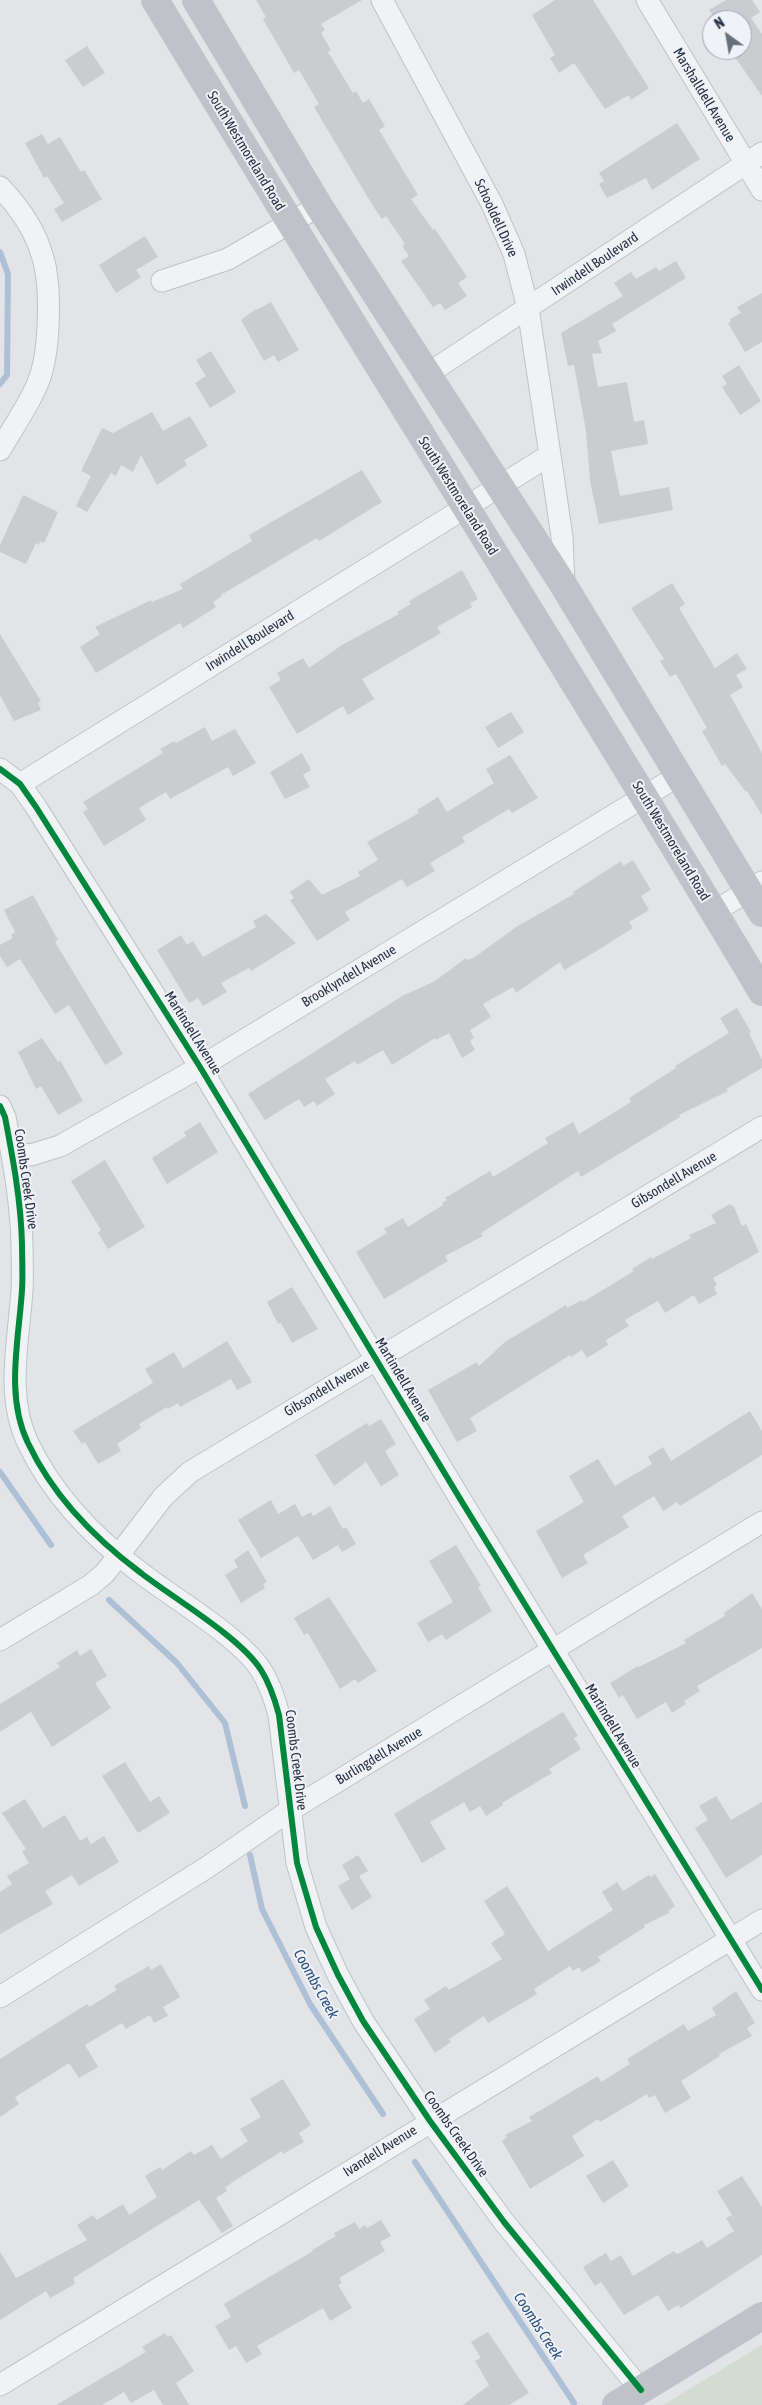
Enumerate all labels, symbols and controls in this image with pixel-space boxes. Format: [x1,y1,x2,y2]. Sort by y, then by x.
north arrow [702,10,752,60]
text: N [712,14,727,32]
street label: Marshalldell Avenue [669,45,739,145]
street label: South Westmoreland Road [204,88,288,214]
street label: Schooldell Drive [471,176,521,260]
street label: Irwindell Boulevard [548,229,642,299]
street label: South Westmoreland Road [415,434,501,558]
street label: Irwindell Boulevard [203,607,297,675]
street label: South Westmoreland Road [629,778,713,904]
street label: Brooklyndell Avenue [299,941,399,1011]
street label: Martindell Avenue [161,988,225,1078]
street label: Coombs Creek Drive [11,1128,41,1230]
street label: Gibsondell Avenue [628,1148,720,1212]
street label: Martindell Avenue [371,1335,435,1425]
street label: Gibsondell Avenue [281,1356,373,1420]
street label: Martindell Avenue [581,1681,645,1771]
street label: Coombs Creek Drive [281,1709,311,1811]
street label: Burlingdell Avenue [333,1724,425,1788]
water label: Coombs Creek [290,1946,342,2022]
street label: Coombs Creek Drive [420,2088,492,2180]
street label: Ivandell Avenue [340,2122,420,2180]
water label: Coombs Creek [510,2289,566,2363]

